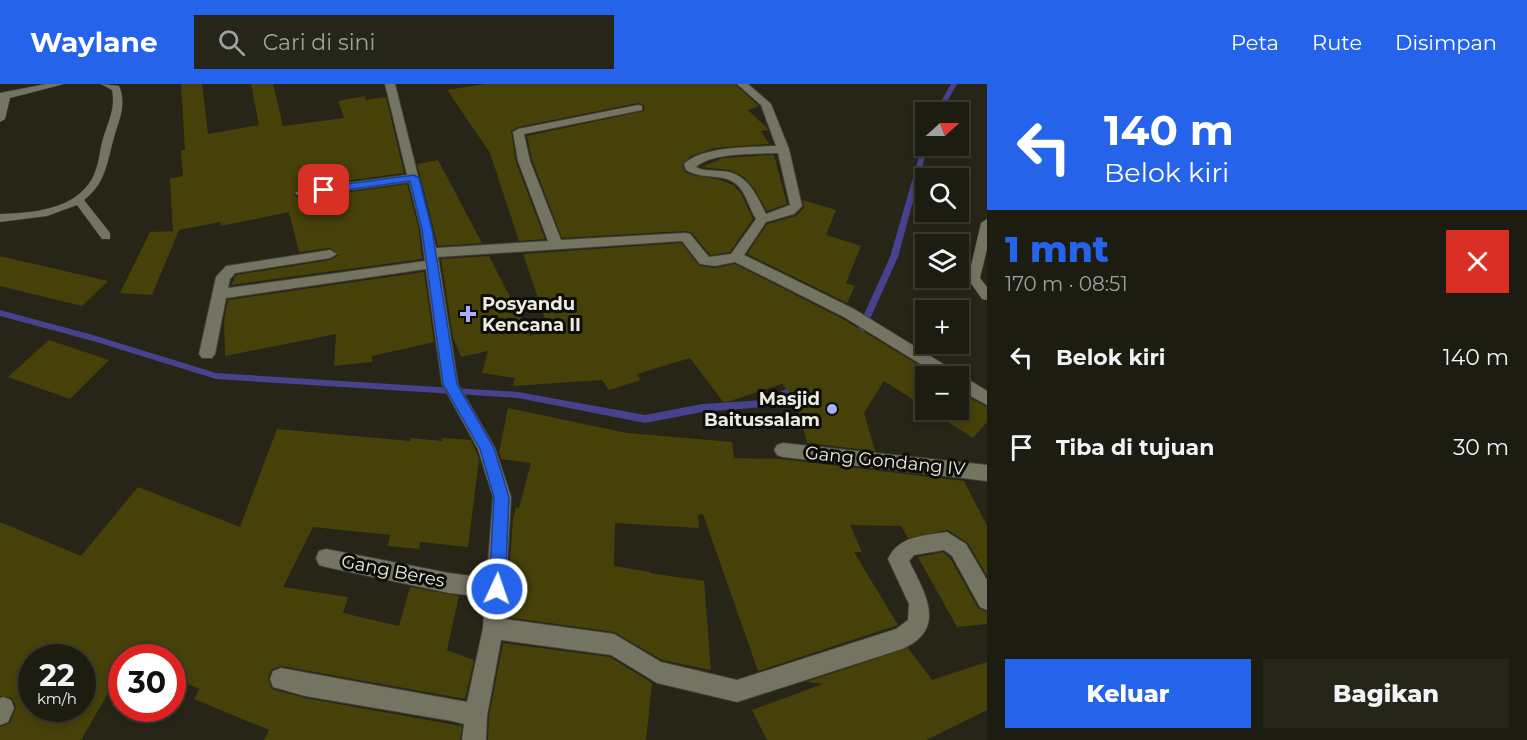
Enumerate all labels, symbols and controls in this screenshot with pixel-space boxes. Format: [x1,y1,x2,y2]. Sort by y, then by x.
search box [194,15,614,69]
text: Waylane [30,25,158,59]
icon: search [215,26,248,59]
text: Cari di sini [263,29,375,56]
text: Peta [1231,30,1279,55]
text: Rute [1312,30,1362,55]
text: Disimpan [1395,30,1497,55]
north arrow [915,102,969,156]
map controls [915,102,969,420]
text: 140 m [1104,104,1234,156]
icon: left [1005,108,1083,186]
text: Belok kiri [1104,156,1229,189]
pin [298,164,349,215]
button: search [915,168,969,222]
icon: arrive [307,173,340,206]
text: 1 mnt [1005,227,1109,271]
button: close [1446,230,1509,293]
button: layers [915,234,969,288]
text: 170 m · 08:51 [1005,272,1128,296]
place label: Posyandu Kencana II [482,293,581,336]
button: + [915,300,969,354]
marker: Posyandu Kencana II [459,305,477,323]
icon: left [1005,341,1038,374]
text: Belok kiri [1056,344,1165,371]
text: 140 m [1443,344,1509,371]
button: − [915,366,969,420]
place label: Masjid Baitussalam [704,388,820,431]
marker: Masjid Baitussalam [825,402,839,416]
icon: arrive [1005,431,1038,464]
text: Tiba di tujuan [1056,434,1214,461]
text: 30 m [1453,434,1509,461]
street label: Gang Gondang IV [804,442,967,480]
street label: Gang Beres [339,550,447,592]
position arrow [465,557,529,621]
speed limit sign: 30 [108,644,186,722]
text: 22 [39,657,75,694]
button: Keluar [1005,659,1251,728]
button: Bagikan [1263,659,1509,728]
text: km/h [37,689,77,708]

